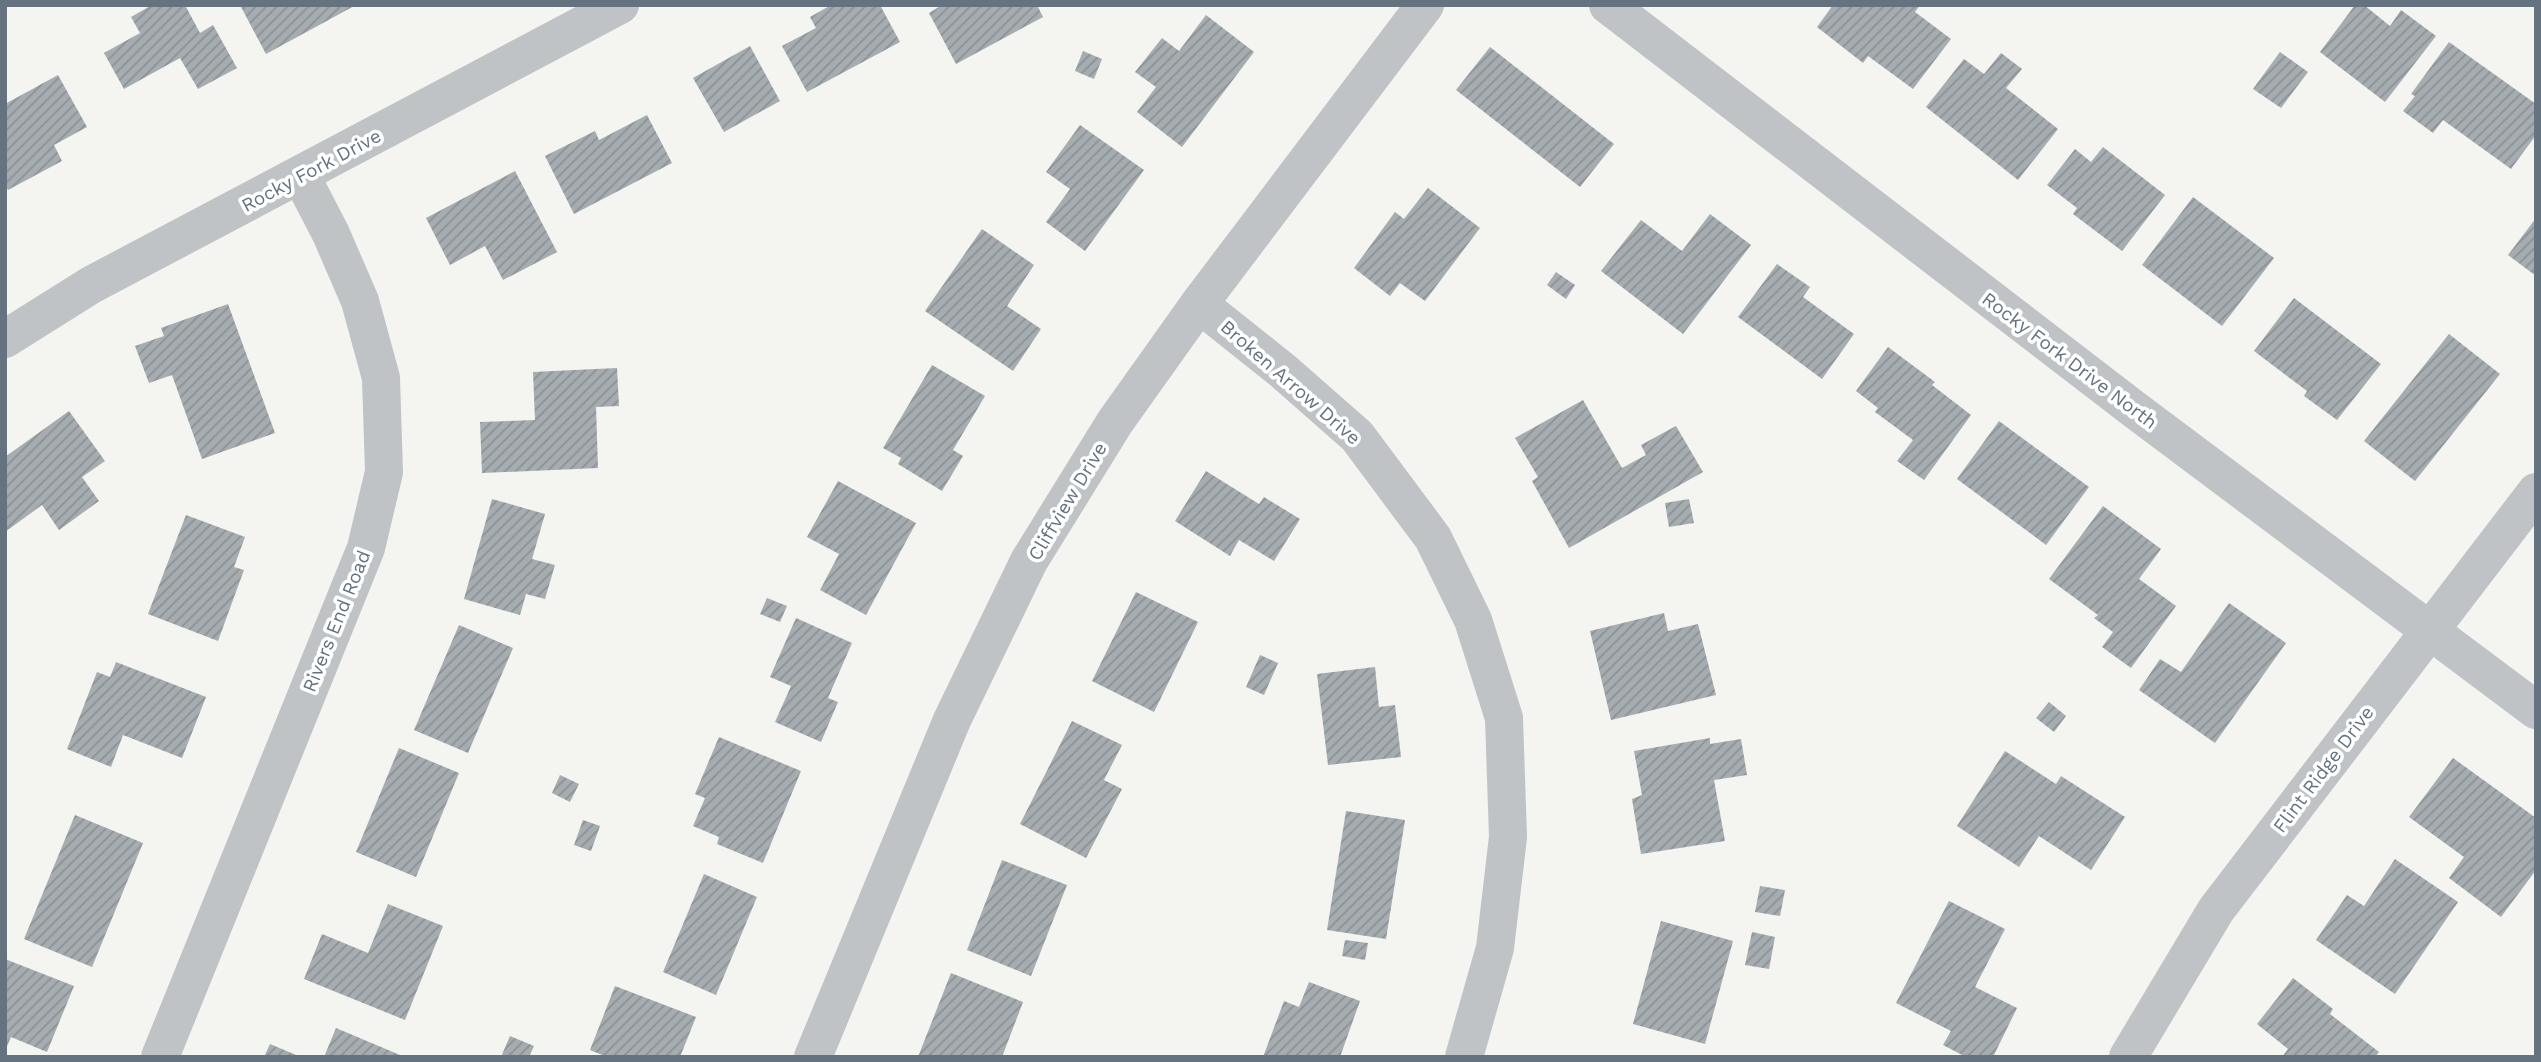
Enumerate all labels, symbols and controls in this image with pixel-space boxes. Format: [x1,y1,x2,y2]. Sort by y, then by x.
street label: Rocky Fork Drive [238,124,385,217]
street label: Rocky Fork Drive North [1978,287,2162,434]
street label: Broken Arrow Drive [1216,315,1365,450]
street label: Cliffview Drive [1023,438,1112,564]
street label: Rivers End Road [298,547,375,695]
street label: Flint Ridge Drive [2268,701,2379,837]

